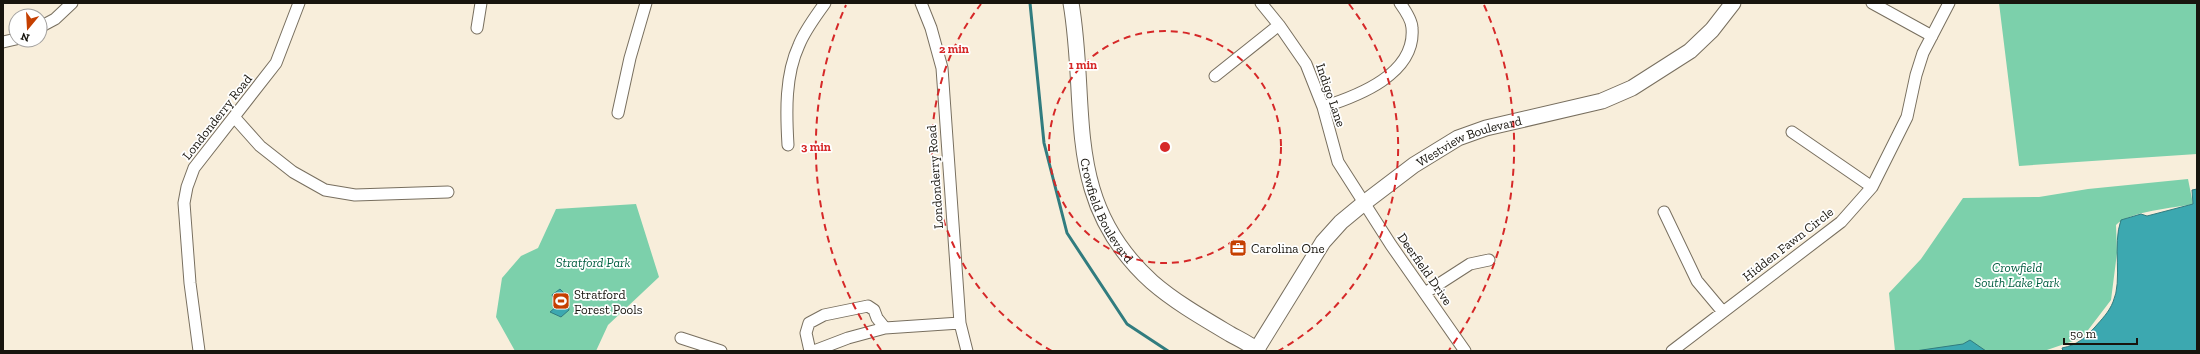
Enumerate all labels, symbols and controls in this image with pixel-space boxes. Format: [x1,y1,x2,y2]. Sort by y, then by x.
north arrow [8,8,48,48]
text: N [18,29,31,45]
text: 2 min [939,42,969,56]
text: 1 min [1069,58,1097,72]
street label: Indigo Lane [1313,61,1349,129]
street label: Londonderry Road [179,71,255,163]
street label: Westview Boulevard [1413,112,1523,169]
street label: Londonderry Road [924,125,946,229]
text: 3 min [801,140,831,154]
centre of rings [1158,140,1172,154]
street label: Crowfield Boulevard [1078,157,1137,266]
street label: Hidden Fawn Circle [1740,204,1836,284]
street label: Deerfield Drive [1395,230,1455,308]
office icon: Carolina One [1228,238,1248,258]
place label: Carolina One [1251,241,1325,256]
park label: Stratford Park [556,255,630,270]
park label: Crowfield South Lake Park [1974,260,2060,290]
place label: Stratford Forest Pools [574,287,643,317]
sports icon: Stratford Forest Pools [551,291,571,311]
scale bar [2064,320,2137,346]
text: 50 m [2070,327,2097,341]

